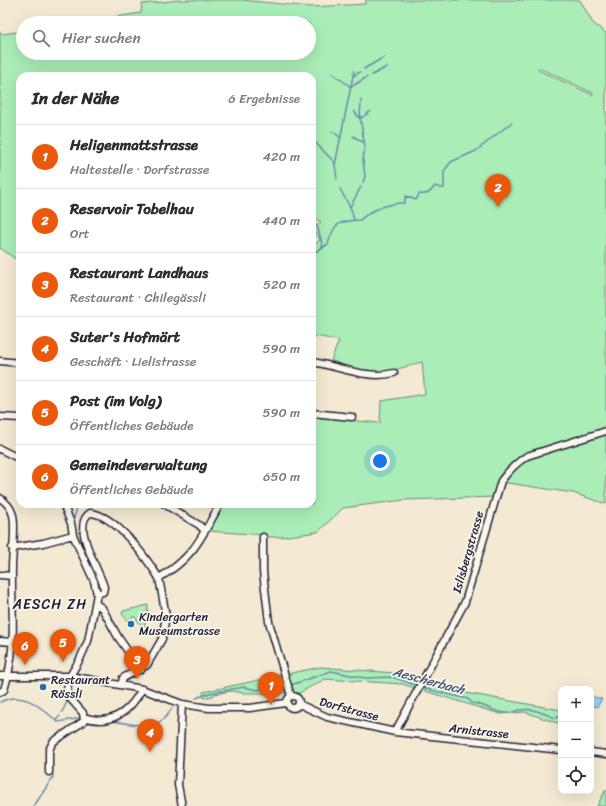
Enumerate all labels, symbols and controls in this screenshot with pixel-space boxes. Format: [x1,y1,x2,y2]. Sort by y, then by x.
search box [16,16,316,60]
text: Hier suchen [62,25,141,51]
icon: search [30,27,52,49]
text: In der Nähe [32,83,119,113]
text: 6 Ergebnisse [228,87,300,110]
text: Heligenmattstrasse [70,132,198,158]
text: 1 [42,145,48,168]
text: 420 m [263,145,300,168]
text: Haltestelle · Dorfstrasse [70,158,209,181]
pin: 2 [485,174,511,207]
text: Reservoir Tobelhau [70,196,194,222]
text: 2 [41,209,49,232]
text: 440 m [262,209,300,232]
text: Ort [70,222,89,245]
text: Restaurant Landhaus [70,260,208,286]
text: 3 [41,273,49,296]
text: 520 m [263,273,300,296]
text: Restaurant · Chilegässli [70,286,206,309]
text: Suter's Hofmärt [70,324,180,350]
text: 4 [41,337,49,360]
text: 590 m [262,337,300,360]
text: Geschäft · Lielistrasse [70,350,196,373]
text: Post (im Volg) [70,388,161,414]
text: 5 [41,401,49,424]
text: 590 m [262,401,300,424]
text: Öffentliches Gebäude [70,414,193,437]
your location [370,451,390,471]
text: Gemeindeverwaltung [70,452,207,478]
text: 6 [41,465,49,488]
text: 650 m [263,465,300,488]
text: Öffentliches Gebäude [70,478,193,501]
street label: Islisbergstrasse [445,508,490,597]
district label: AESCH ZH [12,592,87,617]
place label: Kindergarten Museumstrasse [139,606,220,642]
marker: Kindergarten Museumstrasse [126,619,136,629]
pin: 5 [50,629,76,662]
pin: 6 [12,632,38,665]
pin: 3 [124,646,150,679]
water label: Aescherbach [390,660,468,701]
place label: Restaurant Rössli [51,669,110,705]
pin: 1 [258,672,284,705]
marker: Restaurant Rössli [38,682,48,692]
map controls [558,686,594,794]
button: + [558,686,594,722]
street label: Dorfstrasse [317,691,381,728]
street label: Arnistrasse [447,717,510,745]
pin: 4 [137,719,163,752]
button: − [558,722,594,758]
button: locate [558,758,594,794]

